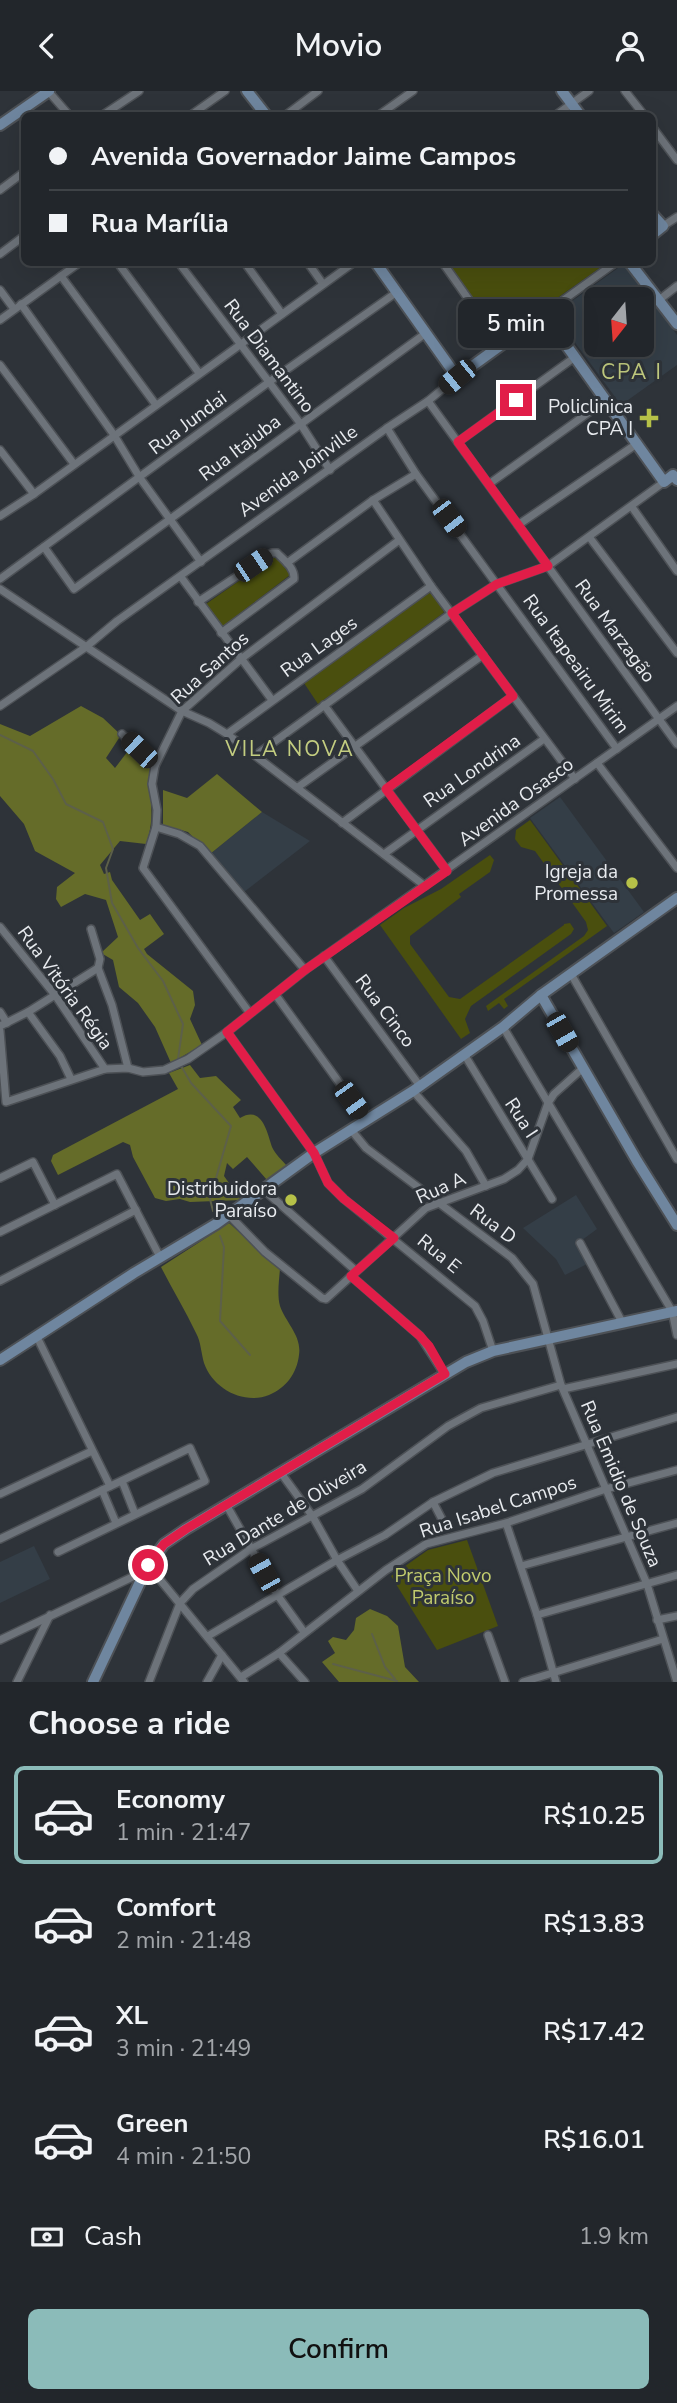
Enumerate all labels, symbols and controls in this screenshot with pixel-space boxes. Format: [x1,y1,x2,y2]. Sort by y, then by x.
text: Movio [295,24,382,67]
icon: back [28,27,66,65]
icon: person [611,27,649,65]
text: Avenida Governador Jaime Campos [91,139,516,174]
text: Rua Marília [91,206,229,241]
north arrow [584,287,654,357]
map controls [584,287,654,357]
street label: Rua Diamantino [218,294,320,418]
callout: 5 min [458,299,574,347]
text: 5 min [487,308,545,339]
car [435,356,480,398]
district label: CPA I [601,358,663,386]
route end [500,384,532,416]
street label: Rua Jundai [144,385,232,461]
place label: Policlinica CPA I [548,394,633,442]
marker: Policlinica CPA I [639,408,659,428]
street label: Rua Itajuba [194,409,286,487]
street label: Avenida Joinville [233,419,363,523]
car [428,495,471,541]
car [230,545,277,585]
street label: Rua Marzagão [569,574,661,688]
street label: Rua Itapeairu Mirim [517,589,635,739]
street label: Rua Lages [275,610,363,684]
street label: Rua Santos [165,626,255,710]
car [117,728,162,772]
street label: Rua Londrina [418,728,526,814]
district label: VILA NOVA [224,735,355,763]
street label: Avenida Osasco [453,751,579,853]
place label: Igreja da Promessa [534,859,618,907]
marker: Igreja da Promessa [624,875,640,891]
street label: Rua Vitória Régia [11,921,119,1055]
street label: Rua Cinco [349,969,421,1053]
car [543,1009,582,1055]
car [331,1077,372,1123]
street label: Rua I [498,1093,544,1143]
street label: Rua A [412,1165,470,1210]
place label: Distribuidora Paraíso [167,1176,277,1224]
marker: Distribuidora Paraíso [283,1192,299,1208]
street label: Rua D [464,1198,522,1250]
street label: Rua E [412,1228,466,1280]
street label: Rua Emidio de Souza [574,1397,668,1571]
street label: Rua Dante de Oliveira [198,1454,372,1572]
street label: Rua Isabel Campos [416,1469,580,1545]
route start [132,1549,164,1581]
car [245,1550,284,1596]
park label: Praça Novo Paraíso [395,1563,491,1611]
text: Choose a ride [28,1702,230,1745]
text: Economy [116,1782,225,1817]
icon: car [32,1784,95,1847]
text: R$10.25 [543,1798,645,1833]
text: 1 min · 21:47 [116,1817,251,1848]
text: Comfort [116,1890,216,1925]
icon: car [32,1892,95,1955]
text: R$13.83 [543,1906,645,1941]
text: 2 min · 21:48 [116,1925,251,1956]
text: XL [116,1998,148,2033]
icon: car [32,2000,95,2063]
text: R$17.42 [543,2014,645,2049]
text: 3 min · 21:49 [116,2033,251,2064]
text: Green [116,2106,189,2141]
icon: car [32,2108,95,2171]
text: R$16.01 [543,2122,645,2157]
text: 4 min · 21:50 [116,2141,251,2172]
icon: cash [28,2218,66,2256]
text: Cash [84,2219,142,2254]
text: 1.9 km [579,2221,649,2252]
button: Confirm [28,2309,649,2389]

